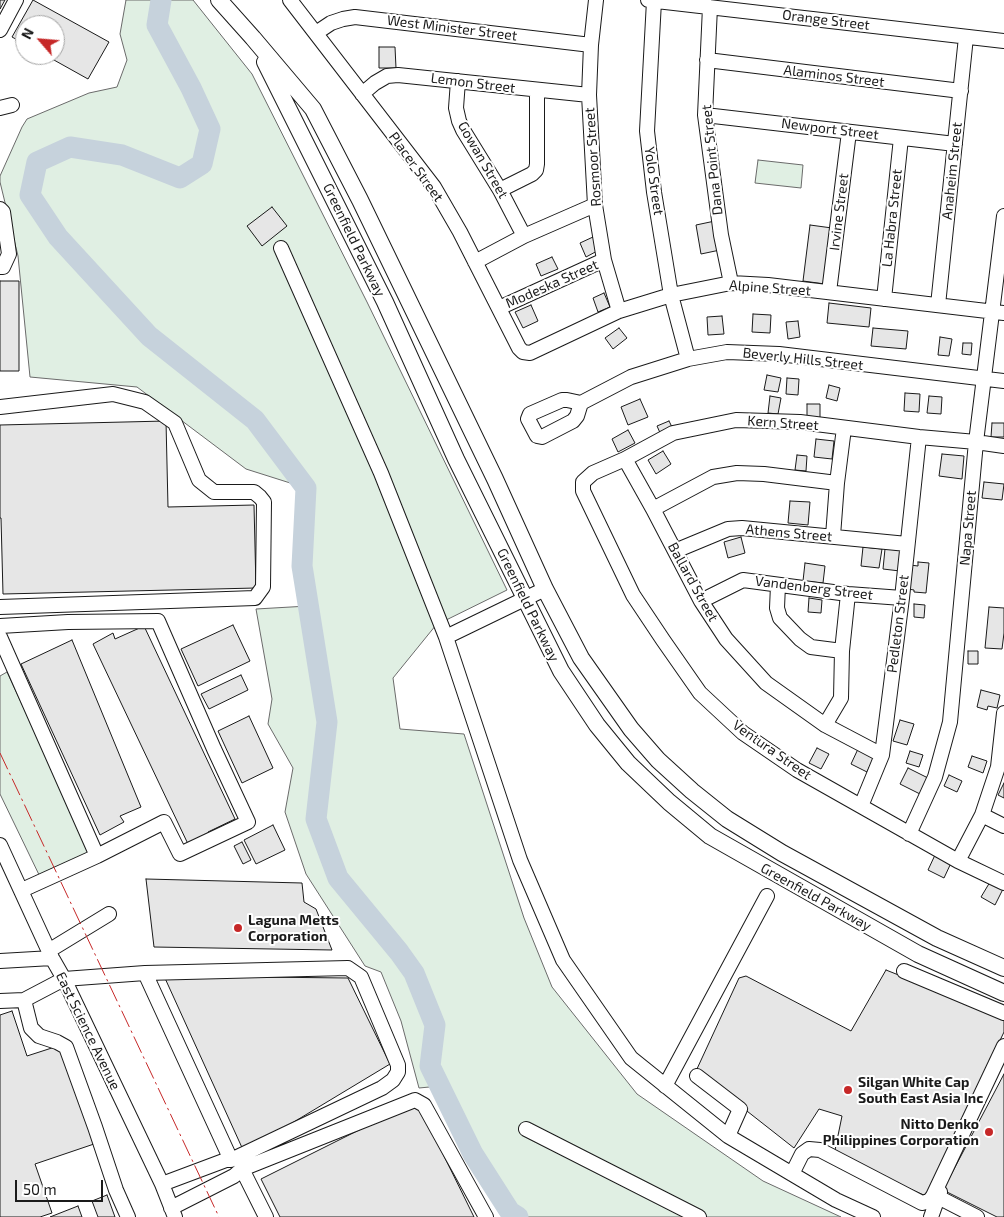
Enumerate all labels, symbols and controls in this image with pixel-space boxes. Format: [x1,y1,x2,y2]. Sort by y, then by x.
street label: Orange Street [781,6,871,34]
street label: West Minister Street [386,12,518,44]
north arrow [15,15,65,65]
text: N [17,25,37,42]
street label: Alaminos Street [783,61,885,91]
street label: Lemon Street [430,69,516,97]
street label: Dana Point Street [698,104,726,216]
street label: Rosmoor Street [581,107,605,207]
street label: Newport Street [780,115,880,143]
street label: Gowan Street [454,119,512,201]
street label: Anaheim Street [939,121,965,221]
street label: Placer Street [385,129,447,205]
street label: Yolo Street [641,146,667,216]
street label: La Habra Street [879,168,905,268]
street label: Irvine Street [826,172,852,252]
street label: Greenfield Parkway [319,181,389,299]
street label: Modeska Street [503,256,601,312]
street label: Alpine Street [728,277,812,299]
street label: Beverly Hills Street [742,344,864,374]
street label: Kern Street [747,412,819,434]
street label: Napa Street [956,490,980,566]
street label: Athens Street [745,521,833,545]
street label: Ballard Street [664,539,722,625]
street label: Greenfield Parkway [493,546,563,664]
street label: Vandenberg Street [754,572,874,604]
street label: Pedleton Street [884,574,912,674]
street label: Ventura Street [729,717,815,783]
street label: Greenfield Parkway [758,860,874,934]
place label: Laguna Metts Corporation [248,912,339,944]
marker: Laguna Metts Corporation [232,922,244,934]
street label: East Science Avenue [52,969,124,1093]
place label: Silgan White Cap South East Asia Inc [858,1074,983,1106]
marker: Silgan White Cap South East Asia Inc [842,1084,854,1096]
place label: Nitto Denko Philippines Corporation [823,1116,979,1148]
marker: Nitto Denko Philippines Corporation [983,1126,995,1138]
scale bar [18,1170,105,1202]
text: 50 m [23,1180,57,1198]

